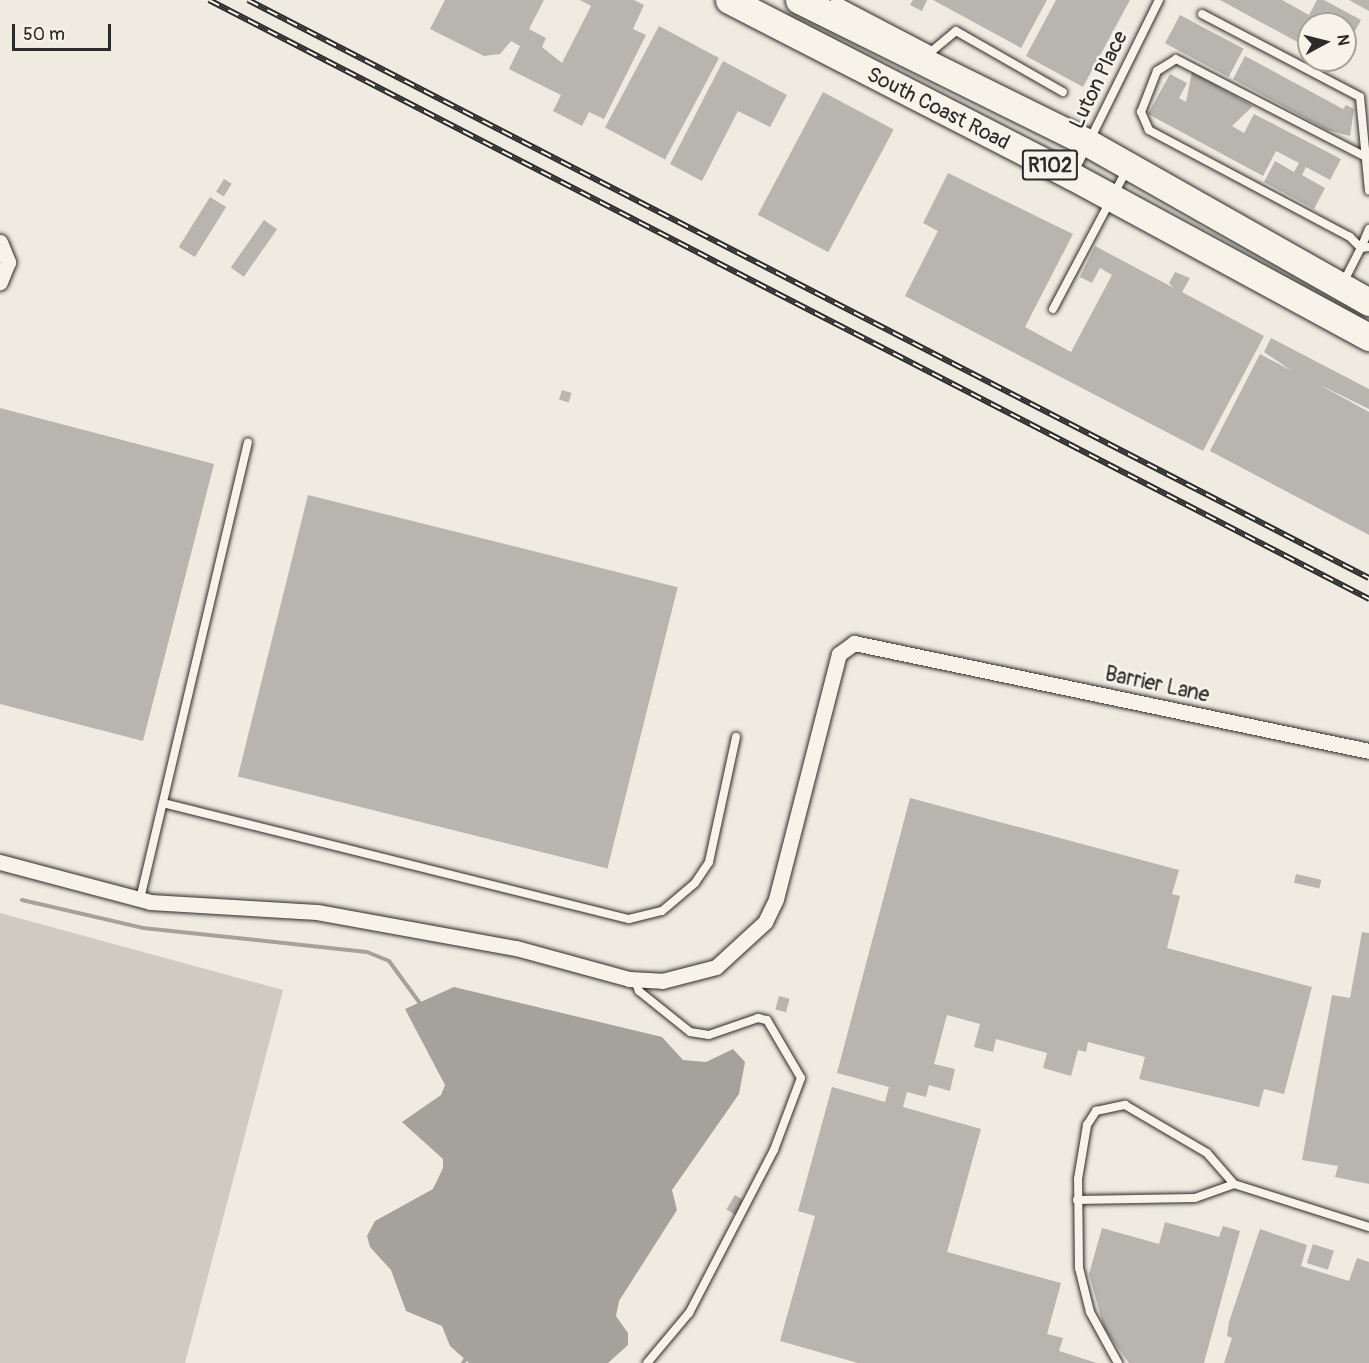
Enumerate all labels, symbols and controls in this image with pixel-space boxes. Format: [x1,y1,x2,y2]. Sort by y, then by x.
scale bar [15,12,114,50]
north arrow [1297,12,1357,72]
text: 50 m [23,23,65,46]
street label: Luton Place [1064,27,1134,133]
text: N [1332,33,1353,47]
street label: South Coast Road [862,62,1014,156]
road number: R102 [1022,148,1078,182]
street label: Barrier Lane [1103,662,1211,708]

